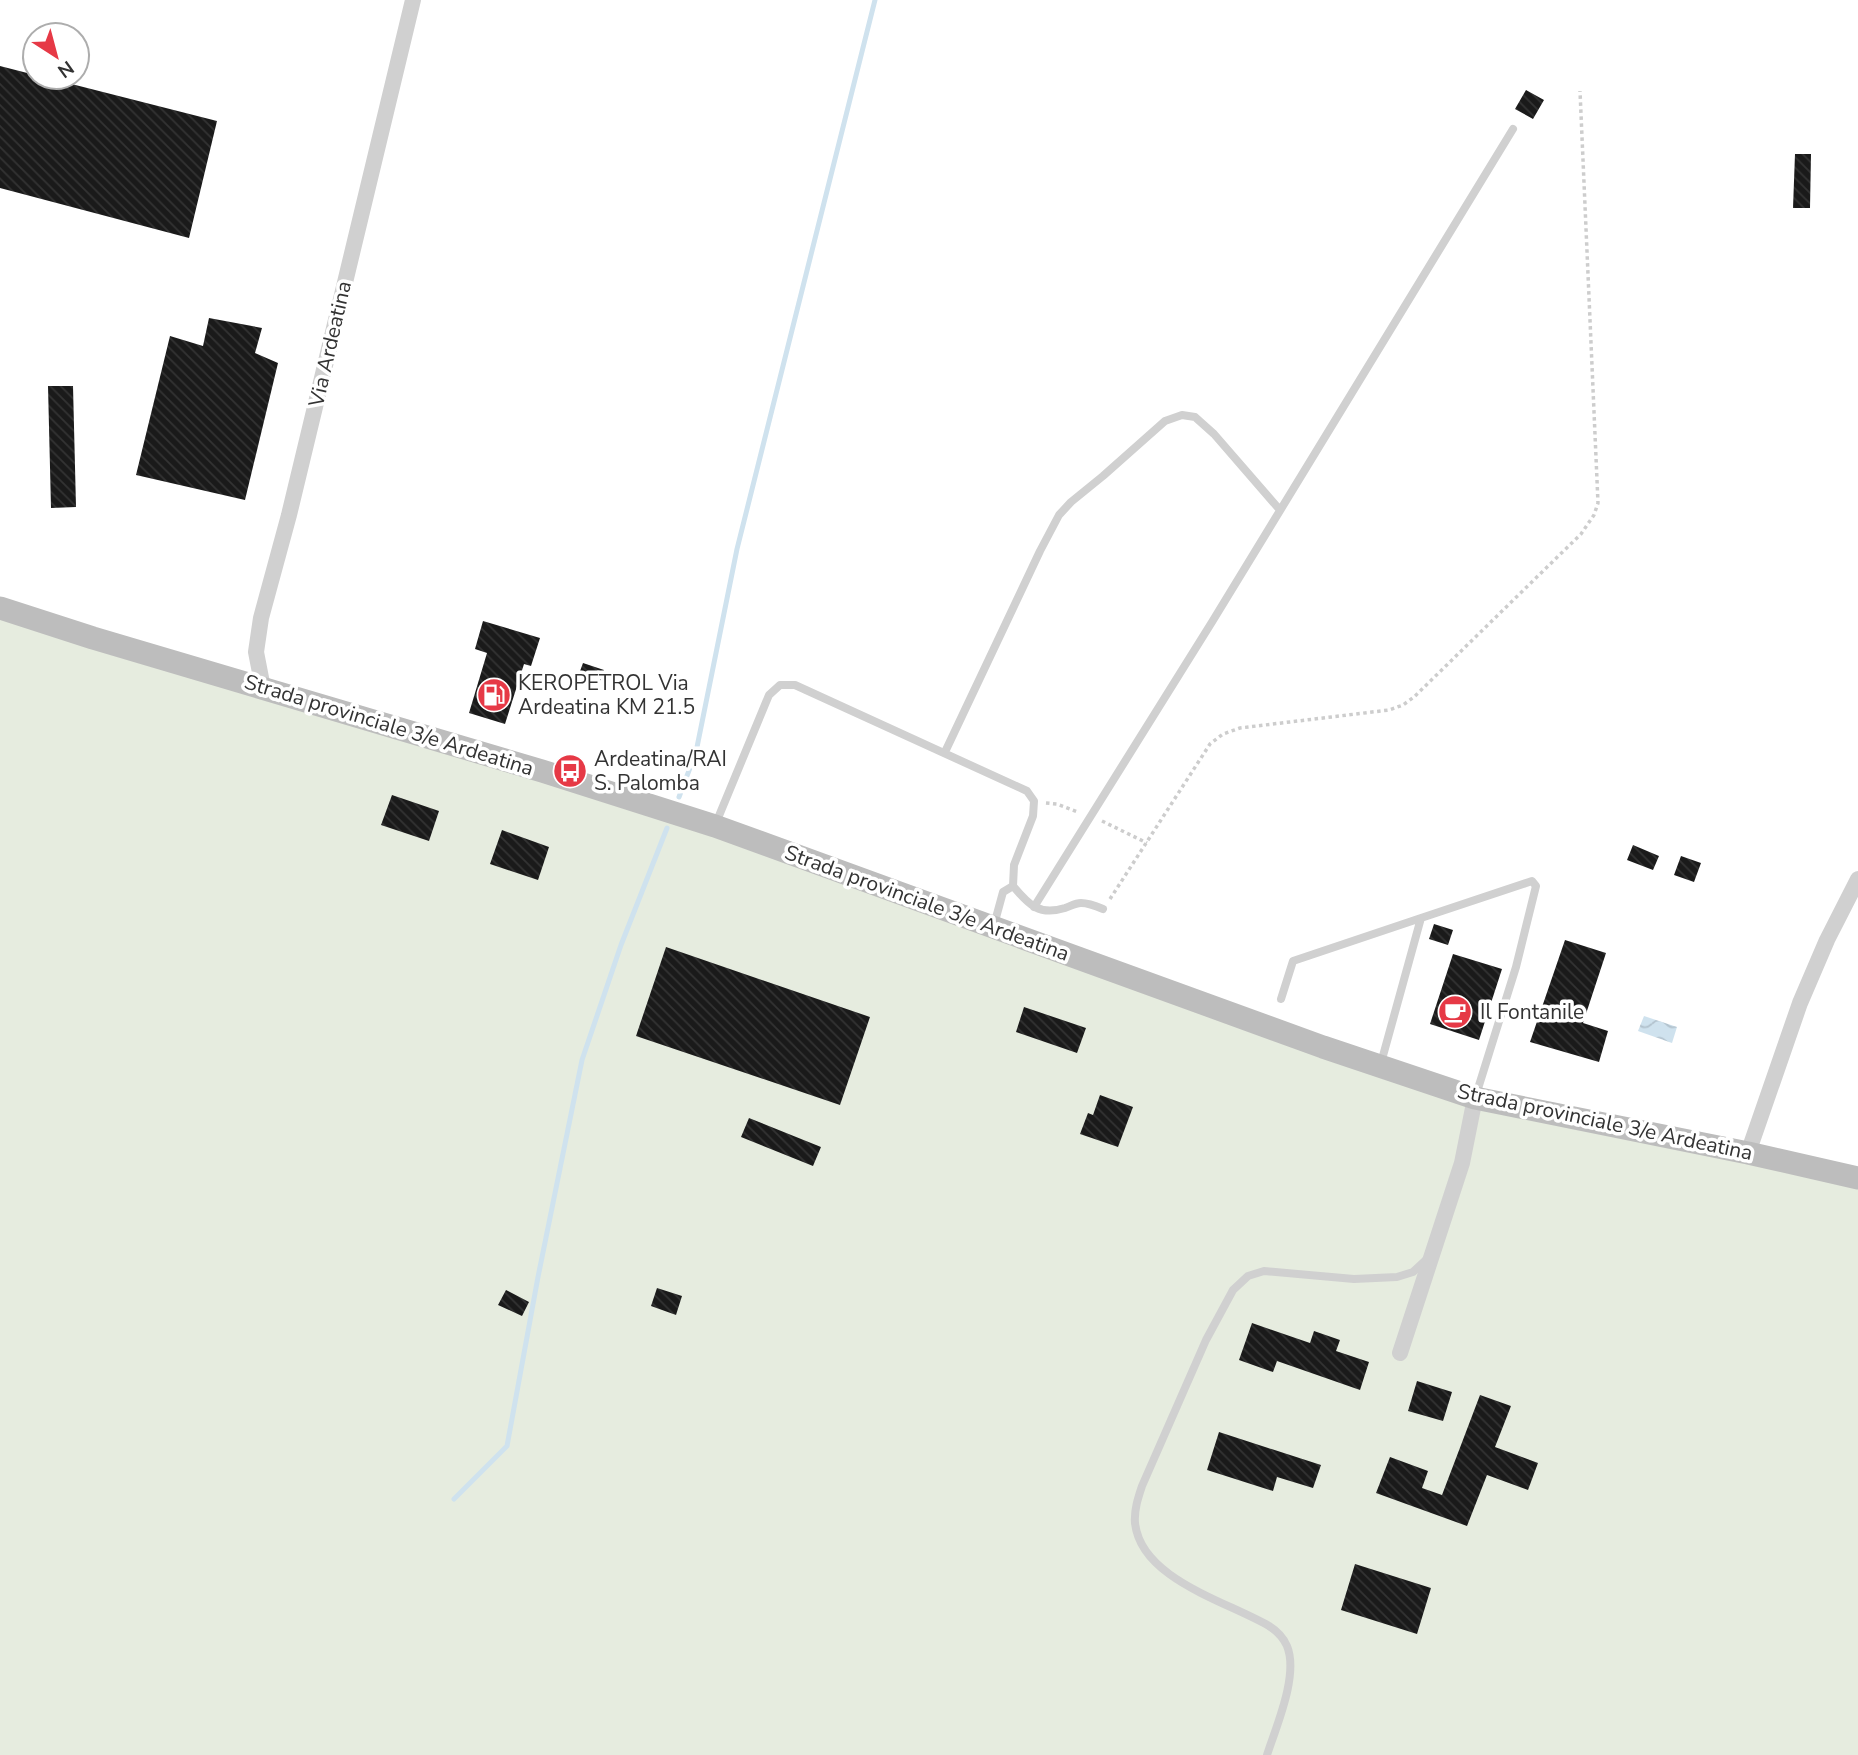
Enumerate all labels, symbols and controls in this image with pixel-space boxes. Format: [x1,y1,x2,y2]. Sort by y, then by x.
north arrow [21,21,91,91]
text: N [52,54,79,84]
street label: Via Ardeatina [302,278,358,411]
street label: Strada provinciale 3/e Ardeatina [241,668,537,782]
place label: KEROPETROL Via Ardeatina KM 21.5 [518,669,695,721]
fuel station icon: KEROPETROL Via Ardeatina KM 21.5 [475,676,513,714]
place label: Ardeatina/RAI S. Palomba [594,745,727,797]
bus stop icon: Ardeatina/RAI S. Palomba [551,752,589,790]
street label: Strada provinciale 3/e Ardeatina [781,838,1073,968]
cafe icon: Il Fontanile [1436,993,1474,1031]
place label: Il Fontanile [1480,998,1584,1026]
street label: Strada provinciale 3/e Ardeatina [1455,1077,1755,1167]

